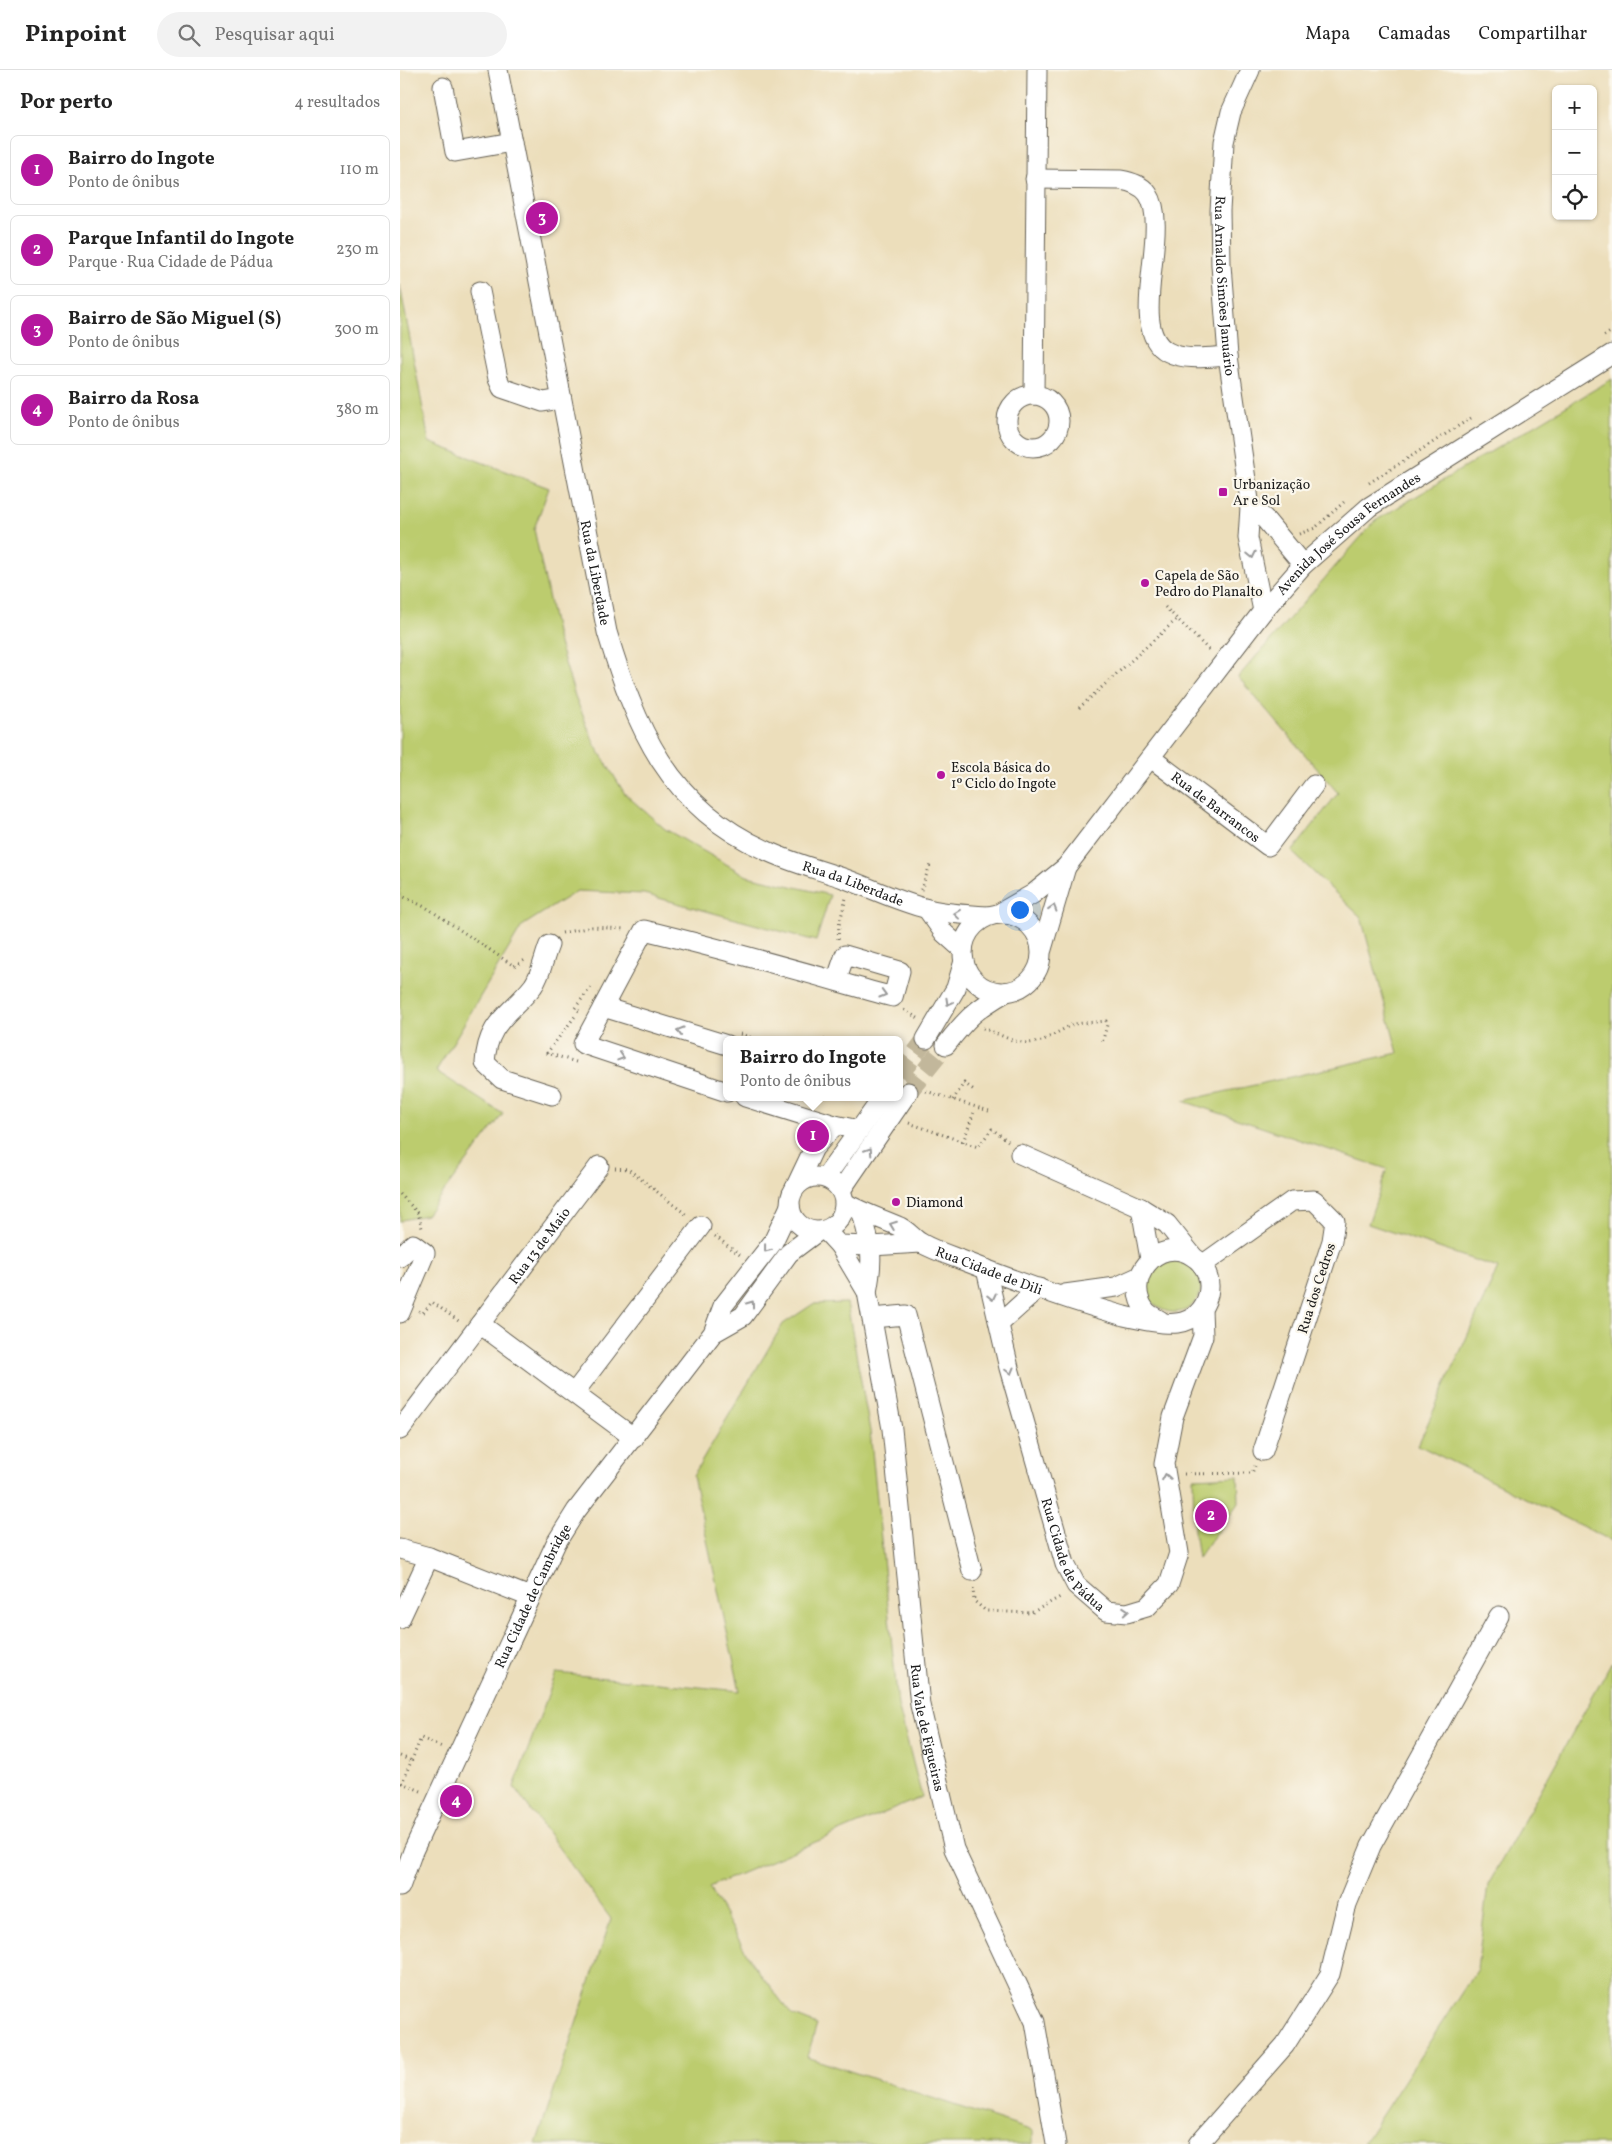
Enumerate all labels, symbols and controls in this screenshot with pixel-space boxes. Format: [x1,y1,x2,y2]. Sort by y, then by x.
search box [157,12,507,57]
text: Pinpoint [25,18,127,52]
icon: search [175,21,203,49]
text: Pesquisar aqui [215,22,335,48]
text: Mapa [1305,22,1350,47]
text: Camadas [1378,22,1451,47]
text: Compartilhar [1479,22,1587,47]
map controls [1552,85,1597,220]
button: + [1552,85,1597,130]
text: Por perto [20,88,113,117]
text: 4 resultados [294,92,380,114]
button: − [1552,130,1597,175]
text: Bairro do Ingote [68,146,215,172]
text: 1 [34,159,40,181]
text: 110 m [340,159,379,181]
text: Ponto de ônibus [68,172,180,194]
button: locate [1552,175,1597,220]
street label: Rua Arnaldo Simões Januário [1209,195,1239,377]
pin: 3 [526,199,558,237]
text: Parque Infantil do Ingote [68,226,294,252]
text: 2 [33,239,41,261]
text: 230 m [336,239,379,261]
text: Parque · Rua Cidade de Pádua [68,252,273,274]
text: Bairro de São Miguel (S) [68,306,281,332]
text: 3 [33,319,41,341]
text: 300 m [334,319,379,341]
text: Ponto de ônibus [68,332,180,354]
text: Bairro da Rosa [68,386,199,412]
text: 4 [32,399,42,421]
text: 380 m [336,399,379,421]
text: Ponto de ônibus [68,412,180,434]
street label: Avenida José Sousa Fernandes [1273,469,1425,600]
place label: Urbanização Ar e Sol [1233,476,1310,511]
marker: Urbanização Ar e Sol [1217,486,1229,498]
street label: Rua da Liberdade [575,519,614,627]
one-way arrow [1246,551,1256,559]
place label: Capela de São Pedro do Planalto [1155,567,1263,602]
marker: Capela de São Pedro do Planalto [1139,577,1151,589]
place label: Escola Básica do 1º Ciclo do Ingote [951,759,1057,794]
street label: Rua de Barrancos [1166,768,1263,848]
marker: Escola Básica do 1º Ciclo do Ingote [935,769,947,781]
street label: Rua da Liberdade [800,857,906,912]
your location [1007,897,1033,923]
one-way arrow [1048,904,1058,913]
one-way arrow [953,909,961,920]
one-way arrow [878,989,886,999]
one-way arrow [945,997,955,1006]
one-way arrow [677,1026,685,1036]
popup [723,1036,903,1101]
text: Bairro do Ingote [740,1045,886,1071]
one-way arrow [617,1051,625,1061]
text: Ponto de ônibus [740,1071,851,1093]
pin: 1 [797,1117,829,1155]
one-way arrow [863,1147,872,1156]
place label: Diamond [906,1194,964,1213]
marker: Diamond [890,1196,902,1208]
street label: Rua 13 de Maio [505,1204,575,1289]
one-way arrow [890,1221,898,1231]
street label: Rua dos Cedros [1294,1241,1341,1336]
one-way arrow [765,1243,773,1252]
street label: Rua Cidade de Dili [932,1243,1045,1300]
one-way arrow [986,1292,997,1301]
one-way arrow [745,1300,754,1310]
one-way arrow [1005,1366,1015,1375]
one-way arrow [1162,1473,1172,1482]
street label: Rua Cidade de Pádua [1036,1496,1108,1617]
pin: 2 [1195,1497,1227,1535]
street label: Rua Cidade de Cambridge [491,1520,577,1672]
one-way arrow [1123,1606,1131,1617]
street label: Rua Vale de Figueiras [905,1663,948,1793]
pin: 4 [440,1782,472,1820]

